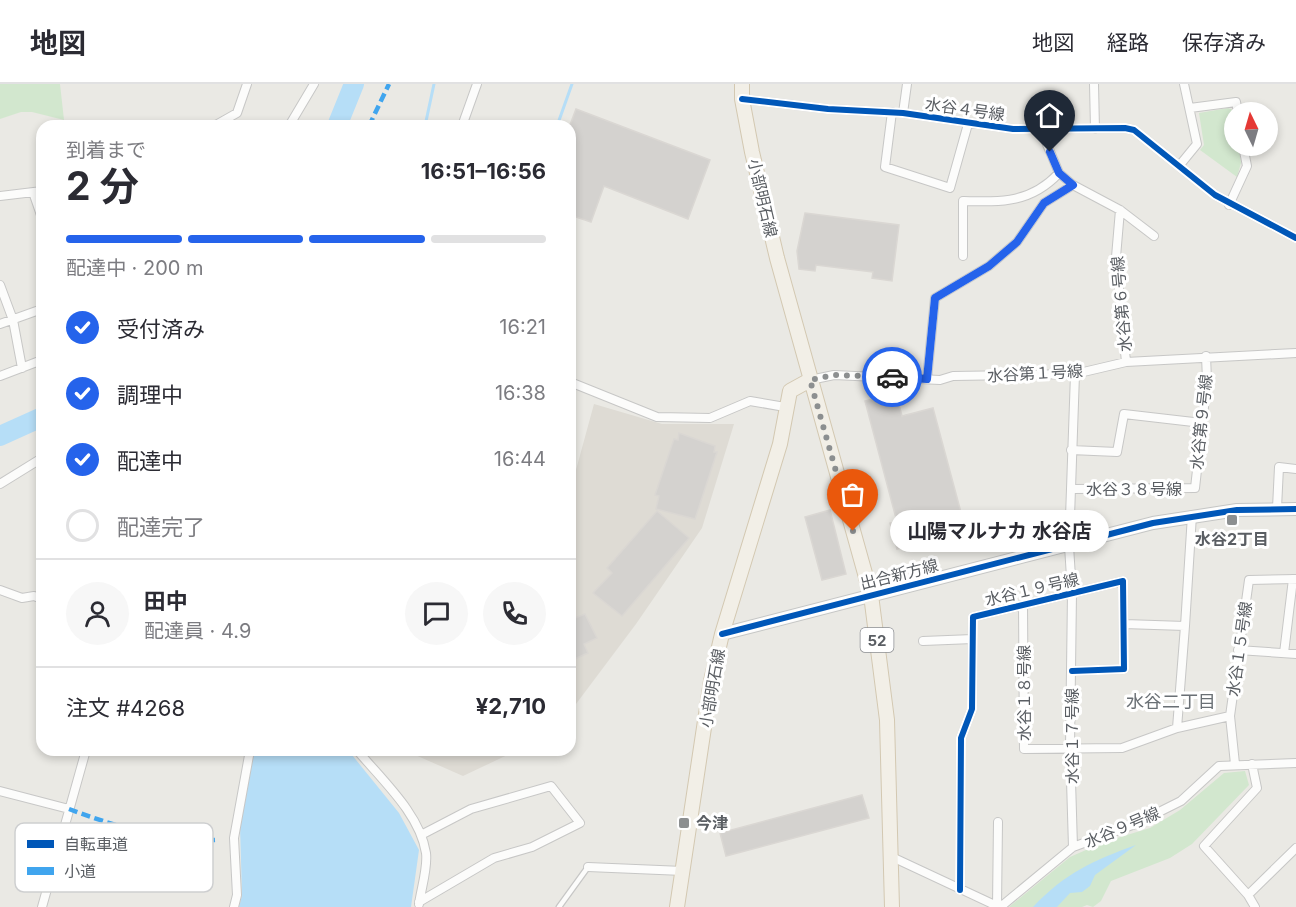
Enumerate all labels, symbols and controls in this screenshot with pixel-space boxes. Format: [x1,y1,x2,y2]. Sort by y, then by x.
text: 地図 [30,26,86,60]
text: 地図 [1032,30,1074,55]
text: 経路 [1107,30,1149,55]
text: 保存済み [1182,30,1266,55]
pin [1024,90,1075,152]
street label: 水谷４号線 [924,94,1006,124]
icon: home [1033,99,1066,132]
north arrow [1224,102,1278,156]
map controls [1224,102,1278,156]
text: 到着まで [66,138,146,162]
street label: 小部明石線 [744,157,782,239]
text: 16:51–16:56 [421,158,546,184]
text: 2 分 [66,162,139,209]
street label: 水谷第６号線 [1107,255,1135,353]
text: 配達中 · 200 m [66,256,204,280]
icon: check [66,311,99,344]
text: 16:21 [499,315,546,339]
text: 受付済み [117,316,205,342]
courier [862,347,922,407]
icon: car [876,361,909,394]
street label: 水谷第１号線 [987,361,1083,385]
street label: 水谷第９号線 [1186,373,1216,471]
icon: check [66,377,99,410]
text: 16:38 [495,381,546,405]
text: 調理中 [117,382,183,408]
icon: check [66,443,99,476]
text: 16:44 [494,447,546,471]
text: 配達中 [117,448,183,474]
pin [827,469,878,531]
icon: bag [836,478,869,511]
street label: 水谷３８号線 [1086,479,1182,499]
callout: 山陽マルナカ 水谷店 [889,510,1108,552]
marker: 水谷2丁目 [1225,513,1239,527]
text: 配達完了 [117,514,205,540]
text: 山陽マルナカ 水谷店 [907,519,1092,543]
place label: 水谷2丁目 [1195,529,1269,549]
street label: 出合新方線 [858,555,940,593]
street label: 水谷１９号線 [983,568,1081,610]
button: person [66,582,129,645]
button: chat [405,582,468,645]
button: phone [483,582,546,645]
text: 田中 [144,588,188,614]
street label: 水谷１５号線 [1222,600,1256,698]
text: 配達員 · 4.9 [144,619,251,643]
road number: 52 [860,628,894,652]
street label: 水谷１８号線 [1014,645,1034,741]
street label: 小部明石線 [695,647,729,729]
street label: 水谷１７号線 [1062,688,1082,784]
district label: 水谷二丁目 [1126,691,1216,712]
text: ¥2,710 [476,693,546,719]
text: 注文 #4268 [66,695,185,721]
street label: 水谷９号線 [1081,802,1163,852]
place label: 今津 [696,813,728,833]
marker: 今津 [677,816,691,830]
legend [15,823,213,892]
text: 自転車道 [64,834,128,854]
text: 小道 [64,861,96,881]

